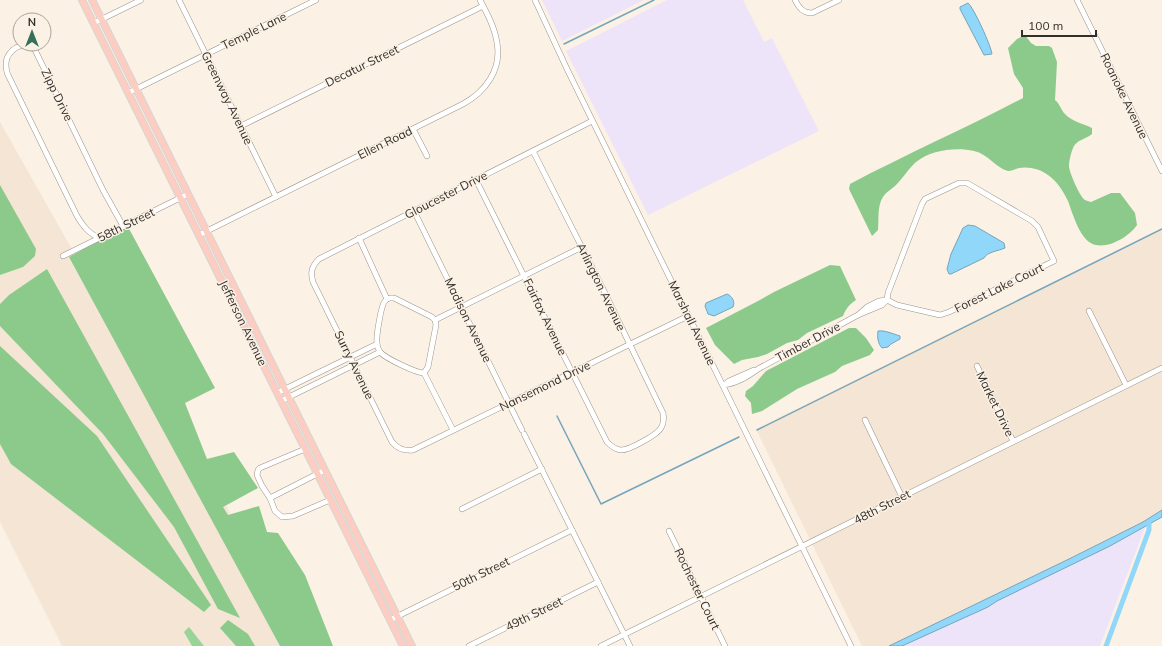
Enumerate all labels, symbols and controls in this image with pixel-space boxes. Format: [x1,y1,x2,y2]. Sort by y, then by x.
street label: Temple Lane [219,8,289,53]
north arrow [12,12,52,52]
scale bar [1022,12,1096,38]
text: N [28,15,36,29]
text: 100 m [1028,18,1063,33]
street label: Decatur Street [322,41,401,90]
street label: Greenway Avenue [198,49,257,147]
street label: Roanoke Avenue [1097,50,1152,141]
street label: Zipp Drive [38,66,77,123]
street label: Ellen Road [355,123,415,162]
street label: Gloucester Drive [402,167,490,222]
street label: 58th Street [95,204,157,245]
street label: Arlington Avenue [574,240,629,333]
street label: Forest Lake Court [952,259,1046,316]
street label: Madison Avenue [441,275,495,365]
street label: Fairfax Avenue [520,276,571,358]
street label: Jefferson Avenue [216,277,271,368]
street label: Marshall Avenue [665,278,719,368]
street label: Timber Drive [773,318,843,365]
street label: Surry Avenue [331,328,378,402]
street label: Nansemond Drive [497,357,593,414]
street label: Market Drive [973,369,1018,439]
street label: 48th Street [851,486,913,527]
street label: Rochester Court [671,545,724,632]
street label: 50th Street [450,553,512,594]
street label: 49th Street [503,593,565,634]

